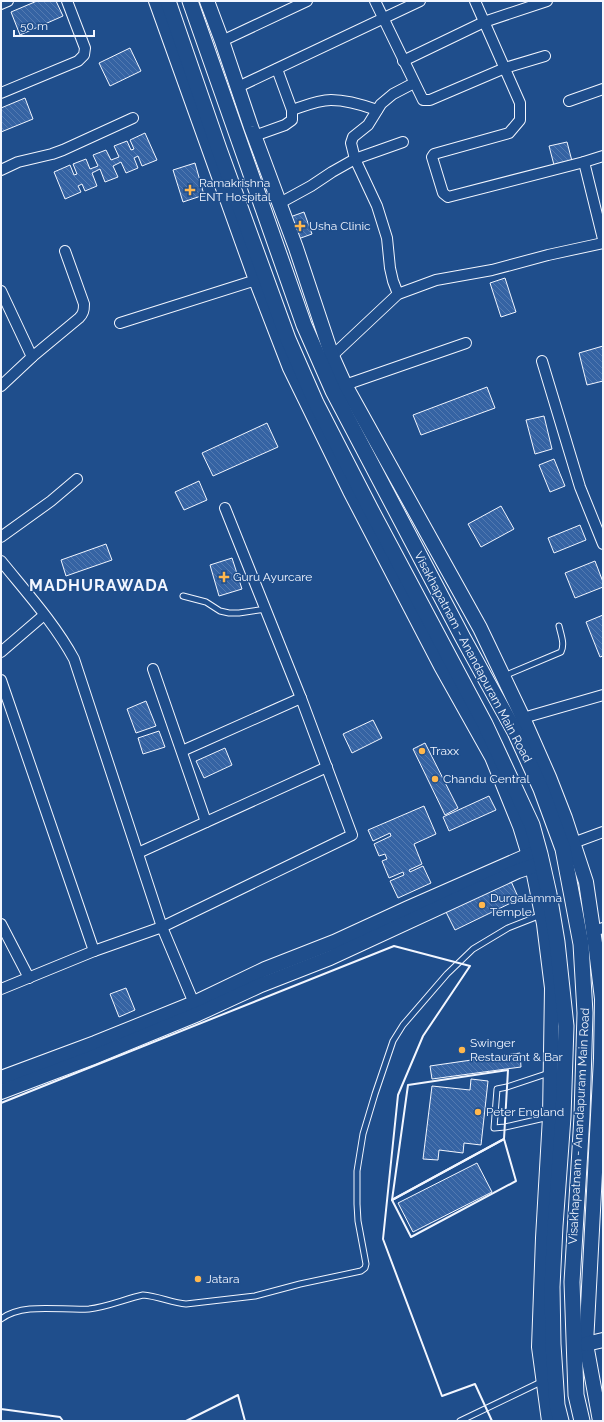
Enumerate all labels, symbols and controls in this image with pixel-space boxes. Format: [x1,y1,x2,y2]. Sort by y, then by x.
scale bar [14,12,94,38]
text: 50 m [20,19,48,33]
place label: Ramakrishna ENT Hospital [199,176,272,204]
marker: Ramakrishna ENT Hospital [184,184,196,196]
place label: Usha Clinic [309,219,371,233]
marker: Usha Clinic [294,220,306,232]
street label: Visakhapatnam - Anandapuram Main Road [411,549,535,765]
place label: Guru Ayurcare [233,570,312,584]
marker: Guru Ayurcare [218,571,230,583]
district label: MADHURAWADA [29,576,169,595]
place label: Traxx [430,744,459,758]
marker: Traxx [417,746,427,756]
place label: Chandu Central [443,772,530,786]
marker: Chandu Central [430,774,440,784]
place label: Durgalamma Temple [490,891,562,919]
marker: Durgalamma Temple [477,900,487,910]
street label: Visakhapatnam - Anandapuram Main Road [566,1007,592,1245]
place label: Swinger Restaurant & Bar [470,1036,564,1064]
marker: Swinger Restaurant & Bar [457,1045,467,1055]
place label: Peter England [486,1105,564,1119]
marker: Peter England [473,1107,483,1117]
place label: Jatara [206,1272,239,1286]
marker: Jatara [193,1274,203,1284]

